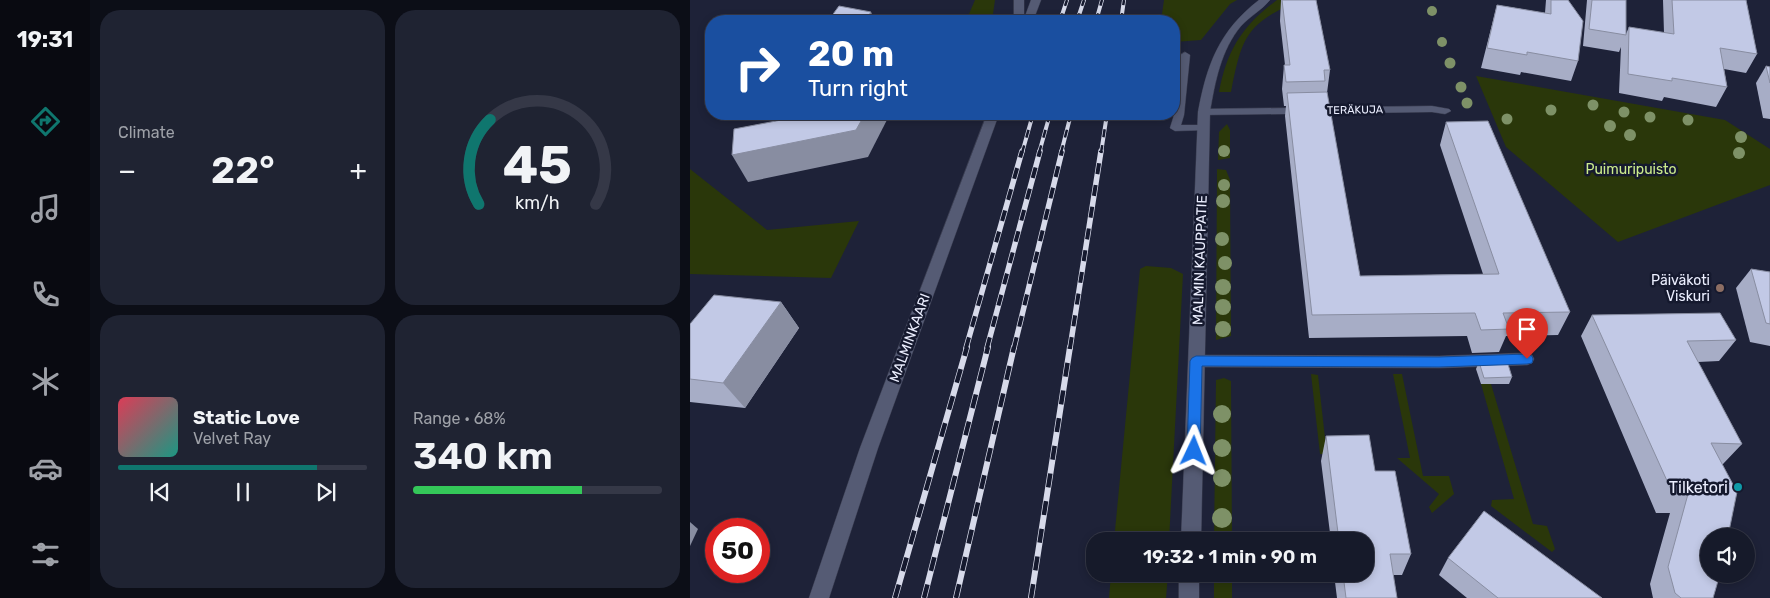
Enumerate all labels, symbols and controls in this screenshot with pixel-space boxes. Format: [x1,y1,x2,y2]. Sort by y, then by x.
text: 19:31 [17,26,73,53]
text: 20 m [808,33,894,75]
icon: right [725,35,790,100]
text: Turn right [808,75,908,102]
street label: TERÄKUJA [1327,103,1384,117]
icon: directions [28,104,63,139]
text: Climate [118,123,175,142]
text: 45 [503,134,572,196]
text: 22° [211,147,275,193]
text: − [118,154,136,187]
text: + [350,154,367,187]
park label: Puimuripuisto [1585,161,1677,178]
icon: music [28,191,63,226]
text: km/h [515,192,560,213]
street label: MALMIN KAUPPATIE [1189,195,1211,325]
place label: Päiväkoti Viskuri [1651,272,1710,305]
icon: phone [28,277,63,312]
marker: Päiväkoti Viskuri [1714,282,1726,294]
street label: MALMINKAARI [886,291,934,385]
pin [1506,308,1548,359]
icon: arrive [1513,315,1541,343]
icon: climate [28,364,63,399]
text: Static Love [193,406,300,429]
text: Range · 68% [413,409,506,428]
position arrow [1167,424,1219,476]
text: Velvet Ray [193,429,271,448]
text: 340 km [413,433,553,479]
icon: car [28,451,63,486]
icon: previous [146,478,174,506]
icon: pause [229,478,257,506]
icon: next [312,478,340,506]
place label: Tilketori [1669,478,1728,497]
marker: Tilketori [1732,481,1744,493]
speed limit sign: 50 [705,518,770,583]
map controls [1700,528,1755,583]
button: sound [1700,528,1755,583]
icon: filters [28,537,63,572]
text: 19:32 · 1 min · 90 m [1143,545,1317,568]

